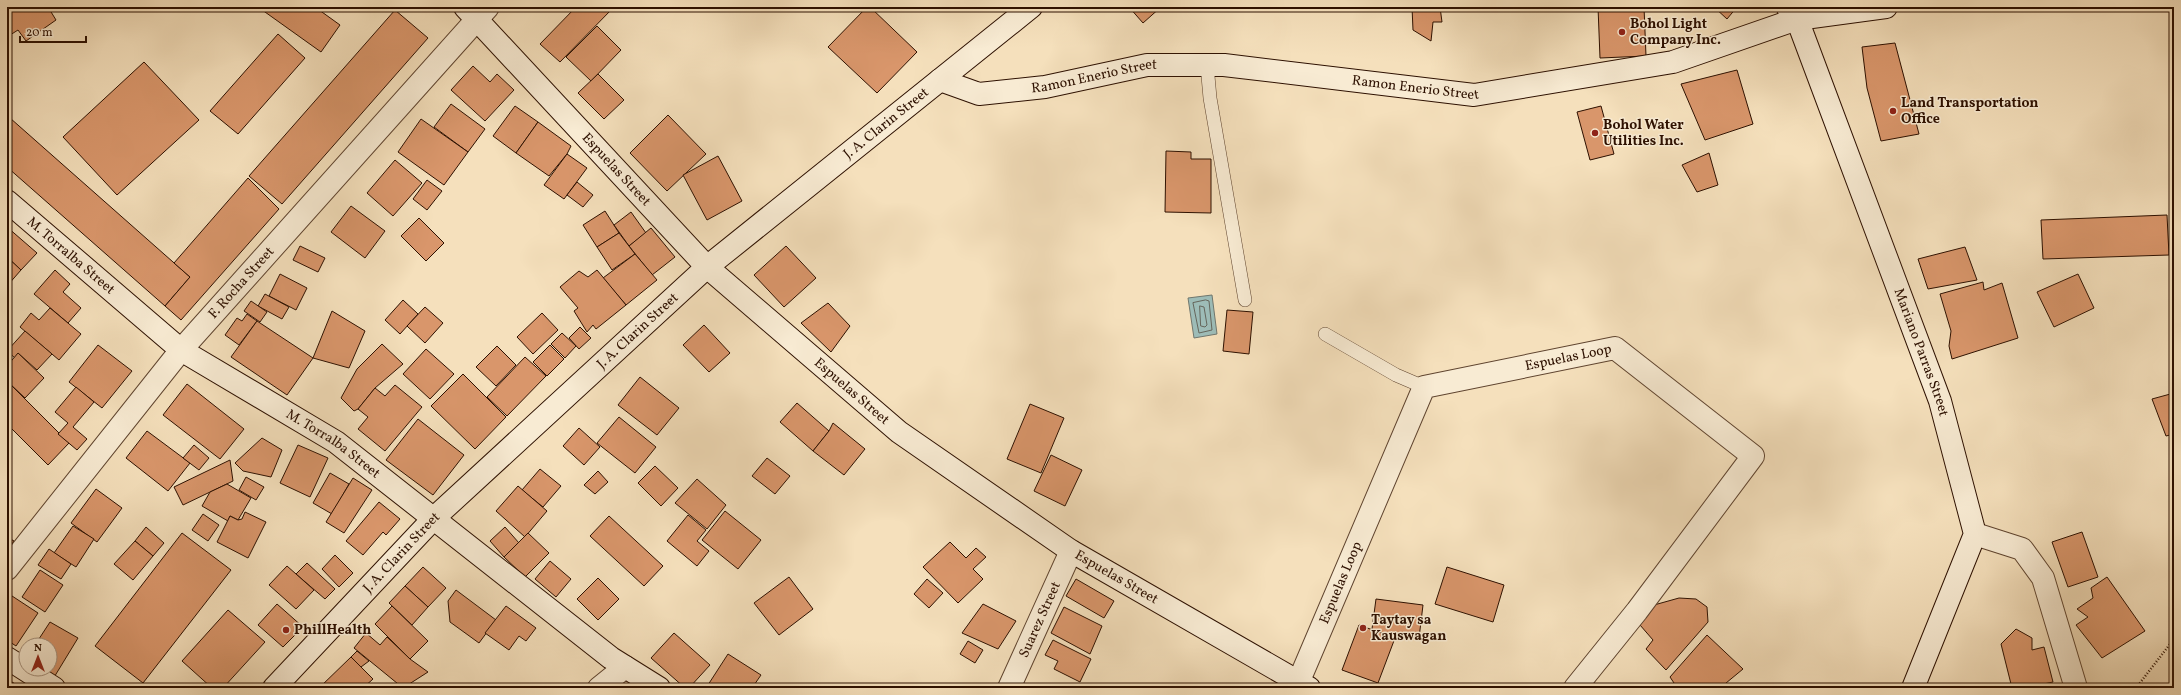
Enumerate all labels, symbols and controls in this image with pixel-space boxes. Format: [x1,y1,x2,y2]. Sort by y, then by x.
place label: Bohol Light Company Inc. [1630,15,1721,50]
scale bar [20,18,86,44]
text: 20 m [26,25,53,41]
marker: Bohol Light Company Inc. [1617,27,1627,37]
street label: Ramon Enerio Street [1030,56,1157,98]
street label: Ramon Enerio Street [1351,71,1481,104]
street label: J. A. Clarin Street [839,83,933,163]
place label: Land Transportation Office [1901,94,2039,129]
marker: Land Transportation Office [1888,106,1898,116]
place label: Bohol Water Utilities Inc. [1603,116,1684,151]
marker: Bohol Water Utilities Inc. [1590,128,1600,138]
street label: Espuelas Street [577,129,655,210]
street label: M. Torralba Street [23,212,119,299]
street label: F. Rocha Street [204,243,279,323]
street label: Mariano Parras Street [1889,286,1953,418]
street label: J. A. Clarin Street [593,288,683,373]
street label: Espuelas Loop [1523,339,1613,376]
street label: Espuelas Street [810,354,893,429]
street label: M. Torralba Street [282,405,384,483]
street label: J. A. Clarin Street [359,508,444,597]
street label: Espuelas Loop [1315,539,1367,627]
street label: Espuelas Street [1071,546,1162,609]
street label: Suarez Street [1014,578,1065,661]
place label: Taytay sa Kauswagan [1371,611,1446,646]
place label: PhillHealth [294,621,371,640]
marker: Taytay sa Kauswagan [1358,623,1368,633]
marker: PhillHealth [281,625,291,635]
north arrow [18,637,58,677]
text: N [34,641,42,656]

